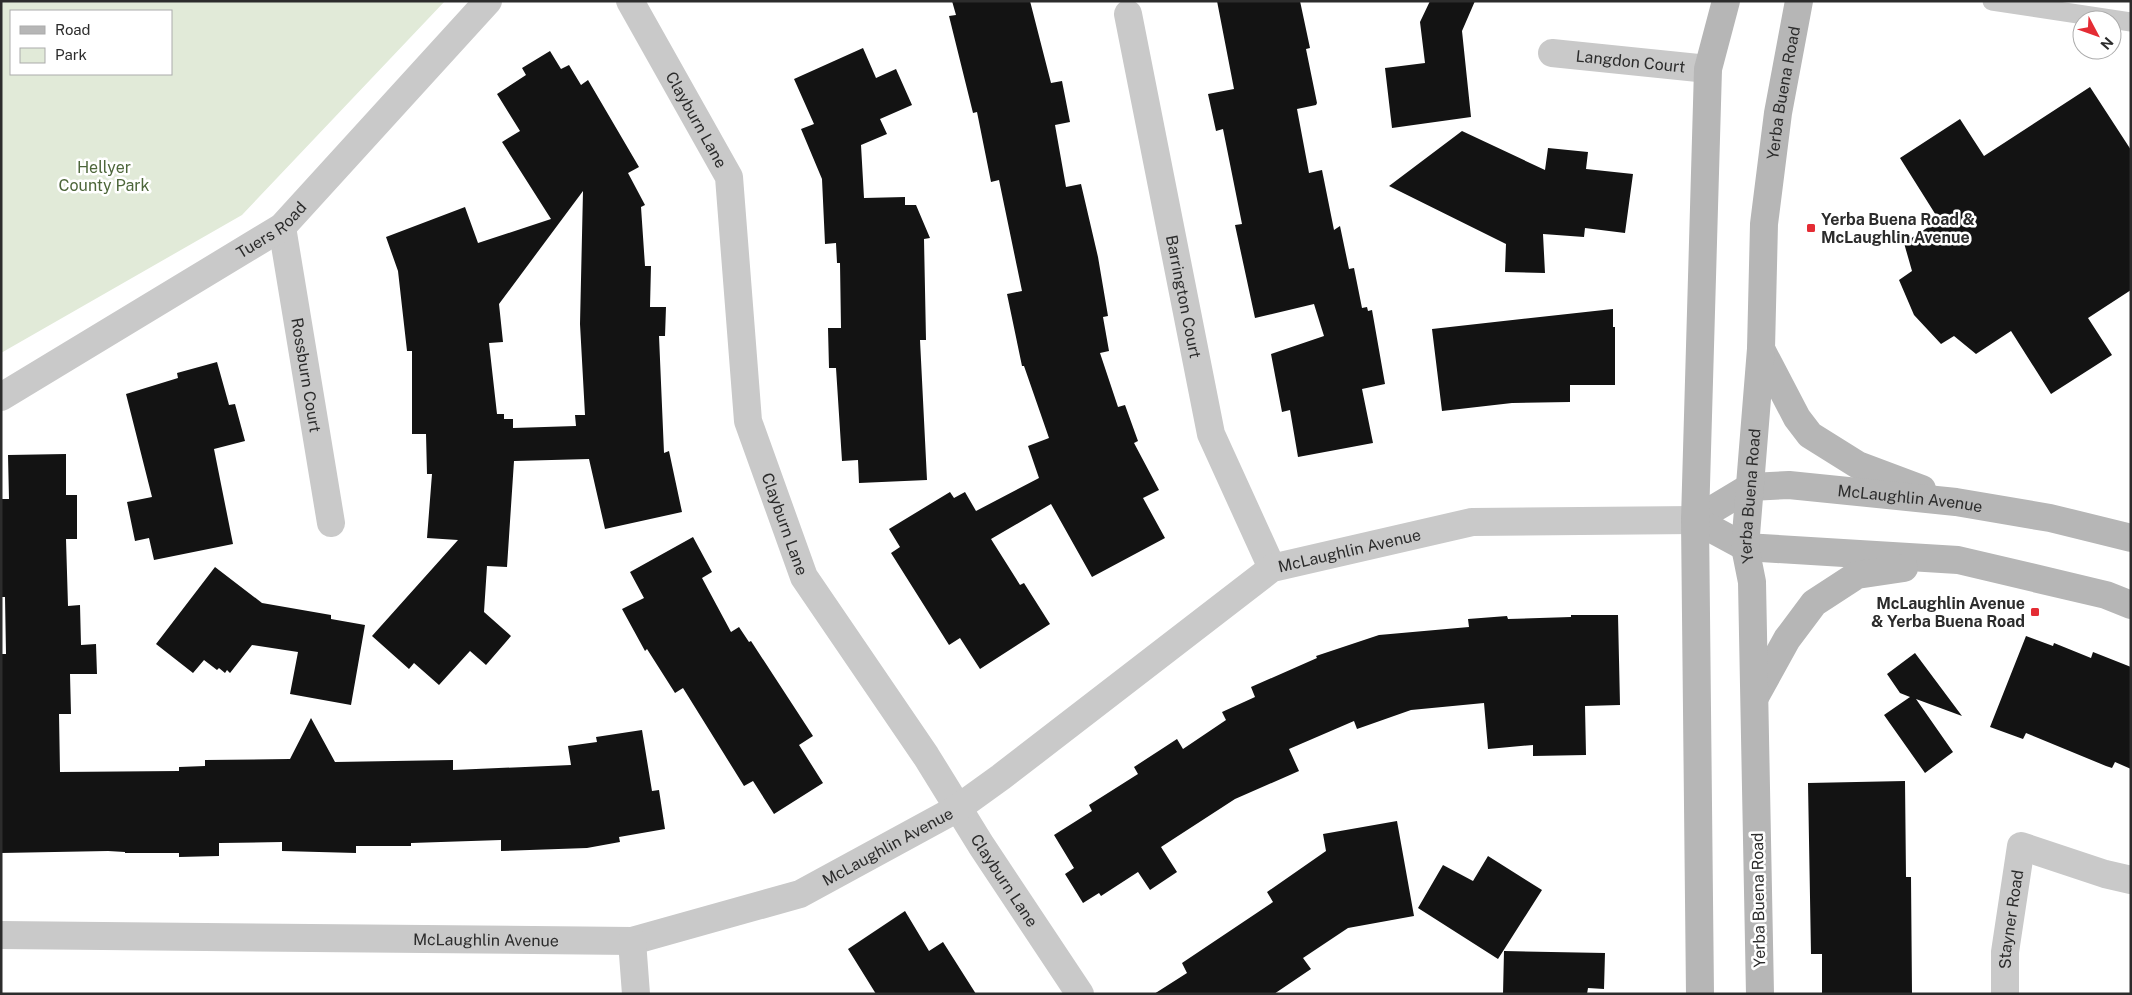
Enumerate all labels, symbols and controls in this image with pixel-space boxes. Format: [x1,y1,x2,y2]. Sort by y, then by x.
legend [10,10,172,75]
north arrow [2072,10,2122,60]
text: Road [55,21,91,38]
street label: Yerba Buena Road [1763,25,1804,161]
text: N [2097,34,2116,53]
text: Park [55,46,87,63]
street label: Langdon Court [1575,46,1686,77]
street label: Clayburn Lane [662,68,731,171]
park label: Hellyer County Park [58,158,150,195]
street label: Tuers Road [233,198,310,262]
place label: Yerba Buena Road & McLaughlin Avenue [1821,210,1975,247]
marker: Yerba Buena Road & McLaughlin Avenue [1805,222,1817,234]
street label: Barrington Court [1162,233,1205,360]
street label: Rossburn Court [287,316,325,434]
street label: Yerba Buena Road [1736,428,1765,565]
street label: Clayburn Lane [757,470,812,578]
street label: McLaughlin Avenue [1837,481,1984,516]
street label: McLaughlin Avenue [1276,525,1423,576]
place label: McLaughlin Avenue & Yerba Buena Road [1871,594,2025,631]
marker: McLaughlin Avenue & Yerba Buena Road [2029,606,2041,618]
street label: McLaughlin Avenue [819,804,956,890]
street label: Clayburn Lane [967,831,1042,931]
street label: Yerba Buena Road [1748,832,1769,968]
street label: Stayner Road [1996,869,2027,969]
street label: McLaughlin Avenue [413,930,559,950]

